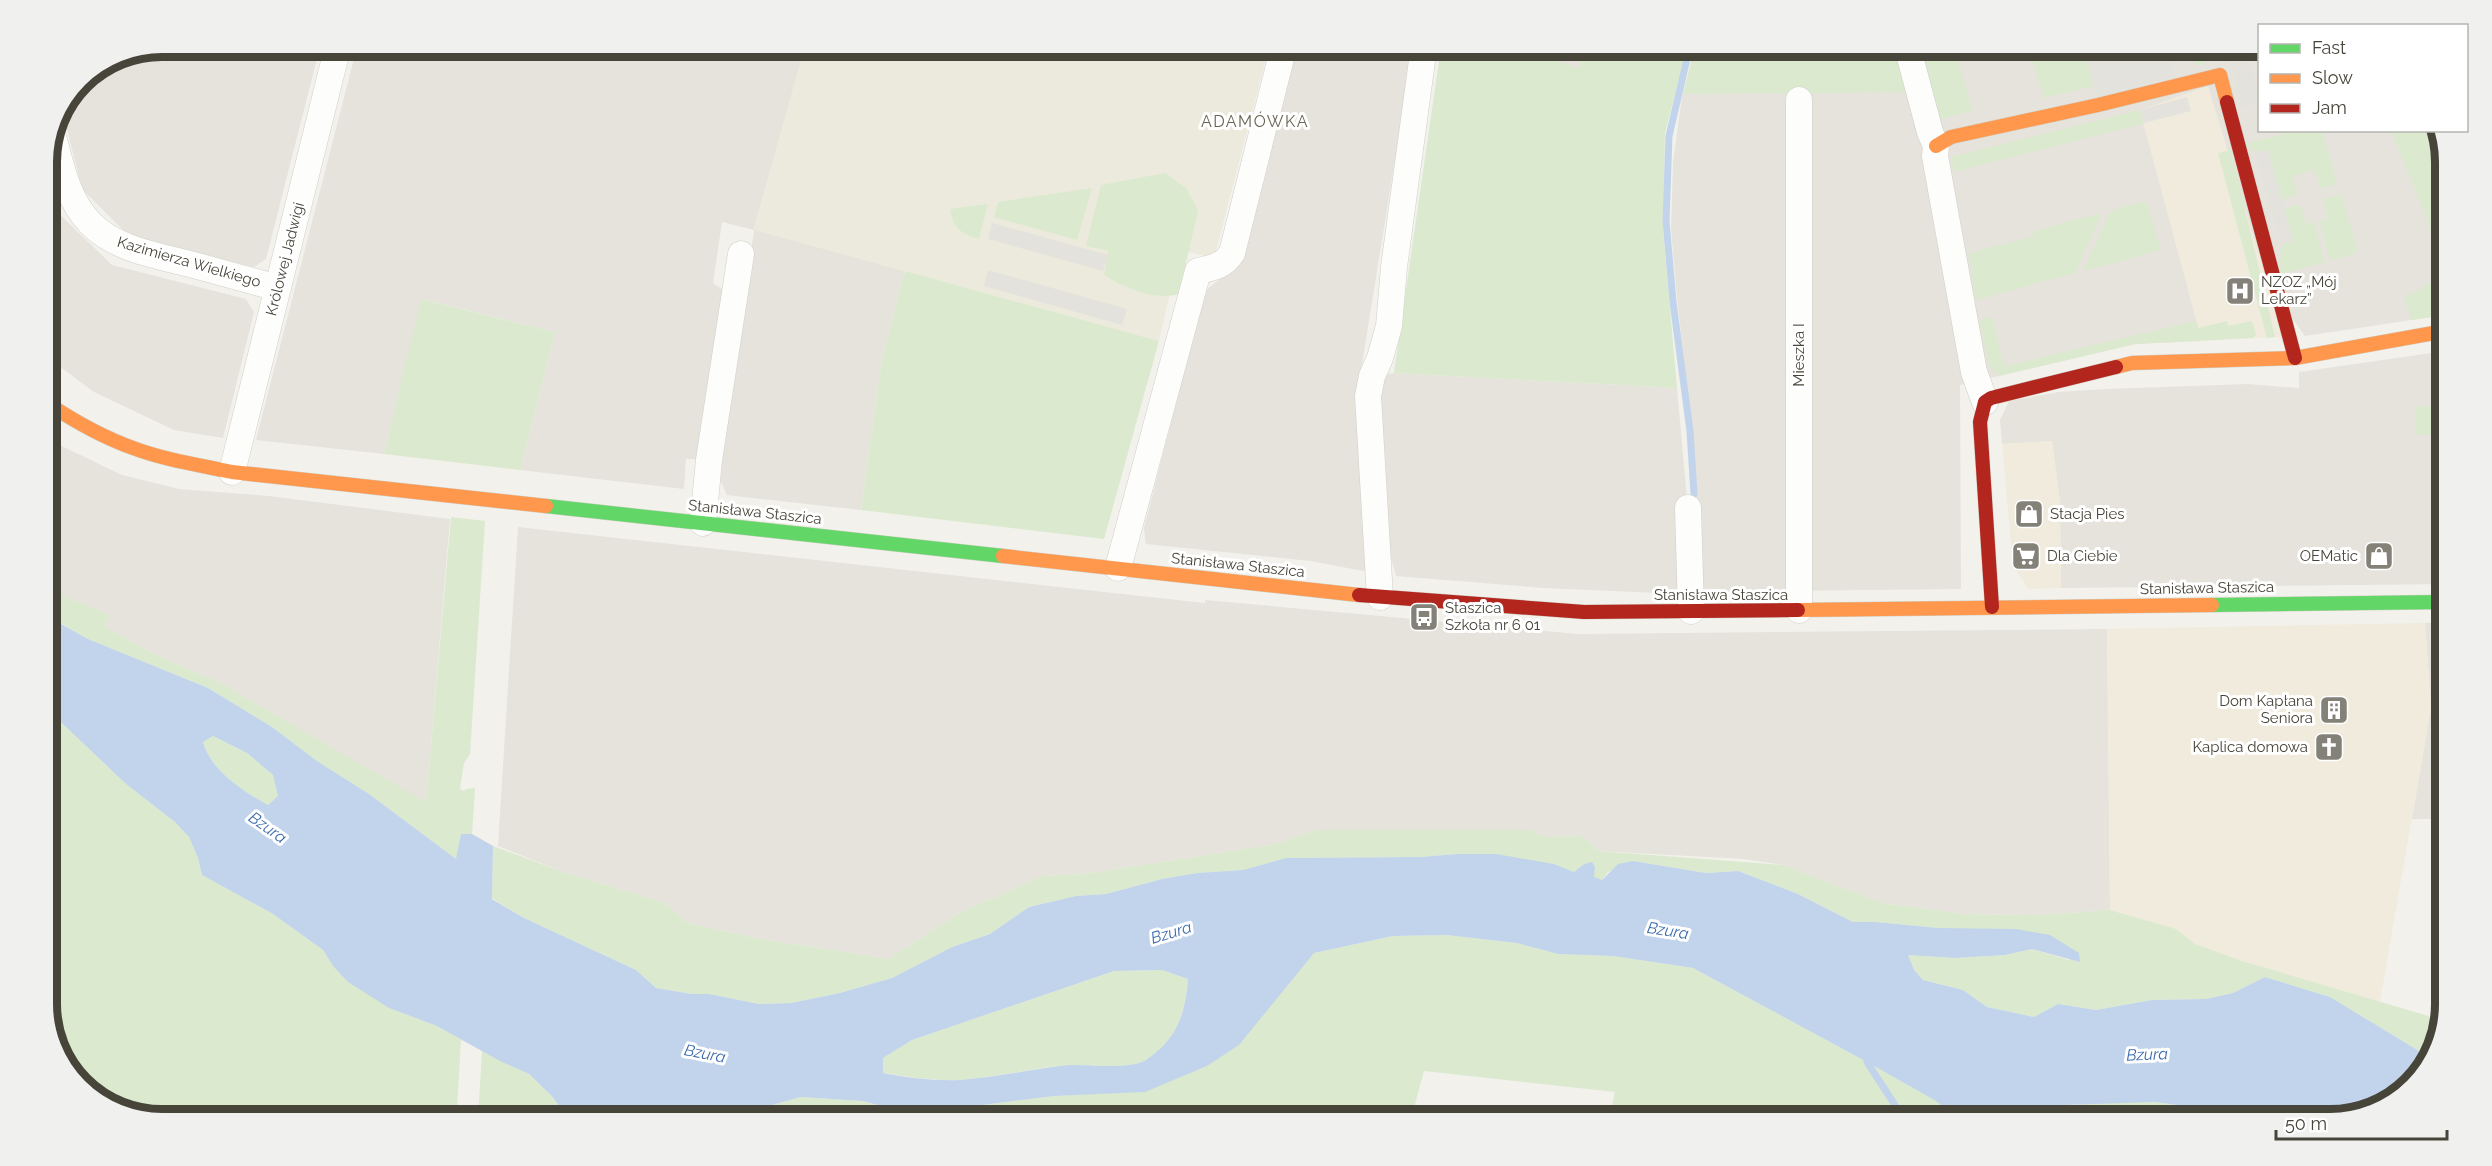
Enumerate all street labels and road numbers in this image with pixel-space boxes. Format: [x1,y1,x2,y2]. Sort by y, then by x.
street label: Królowej Jadwigi [262,200,308,318]
street label: Kazimierza Wielkiego [115,233,263,291]
street label: Mieszka I [1790,323,1808,387]
street label: Stanisława Staszica [687,496,823,528]
street label: Stanisława Staszica [1170,549,1306,581]
street label: Stanisława Staszica [2140,578,2274,598]
street label: Stanisława Staszica [1654,586,1788,604]

